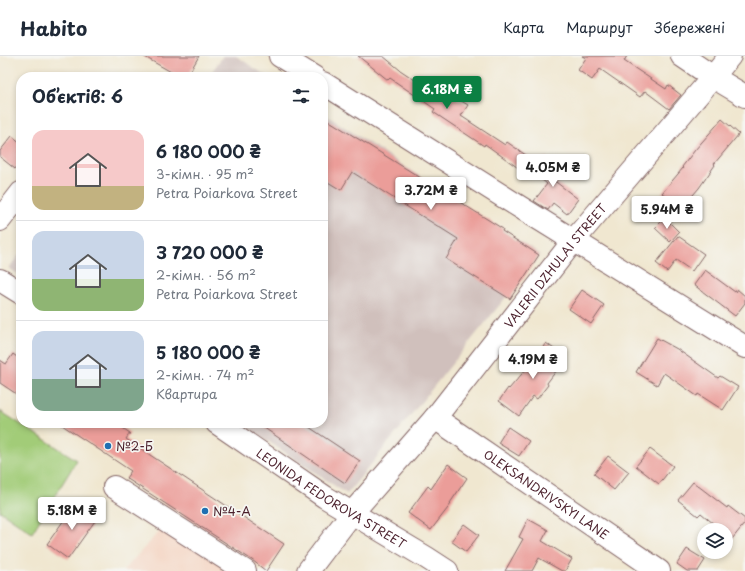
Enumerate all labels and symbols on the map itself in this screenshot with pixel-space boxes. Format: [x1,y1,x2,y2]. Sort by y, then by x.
pin: 6.18M ₴ [410,76,484,110]
pin: 4.05M ₴ [516,154,590,188]
pin: 3.72M ₴ [394,177,468,211]
pin: 5.94M ₴ [630,196,704,230]
street label: VALERII DZHULAI STREET [500,199,611,332]
pin: 4.19M ₴ [496,346,570,380]
place label: №2-Б [116,437,153,455]
marker: №2-Б [103,441,113,451]
street label: LEONIDA FEDOROVA STREET [253,444,410,553]
street label: OLEKSANDRIVSKYI LANE [480,445,613,544]
pin: 5.18M ₴ [35,497,109,531]
place label: №4-А [213,502,251,520]
marker: №4-А [200,506,210,516]

